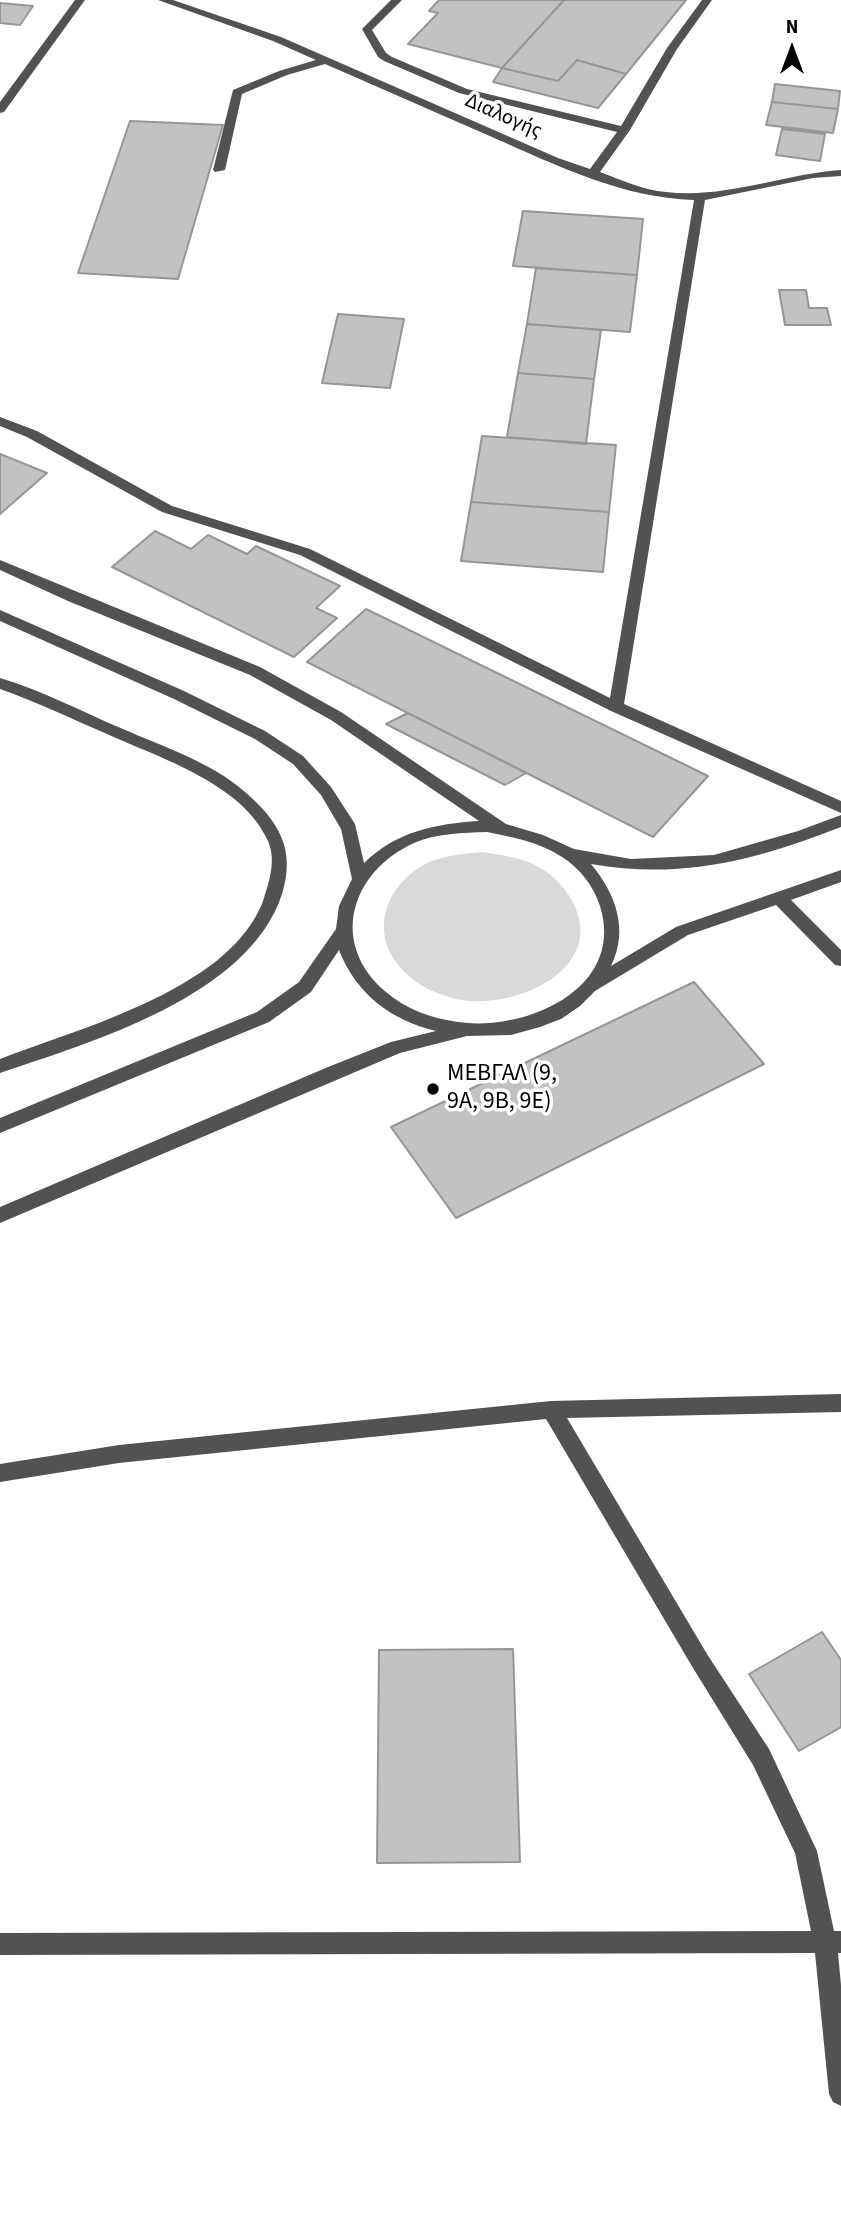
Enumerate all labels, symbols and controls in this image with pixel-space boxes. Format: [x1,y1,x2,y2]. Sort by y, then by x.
north arrow [757,14,827,84]
text: N [786,14,798,41]
street label: Διαλογής [461,89,545,145]
place label: ΜΕΒΓΑΛ (9, 9Α, 9Β, 9Ε) [447,1061,557,1117]
marker: ΜΕΒΓΑΛ (9, 9Α, 9Β, 9Ε) [425,1081,441,1097]

